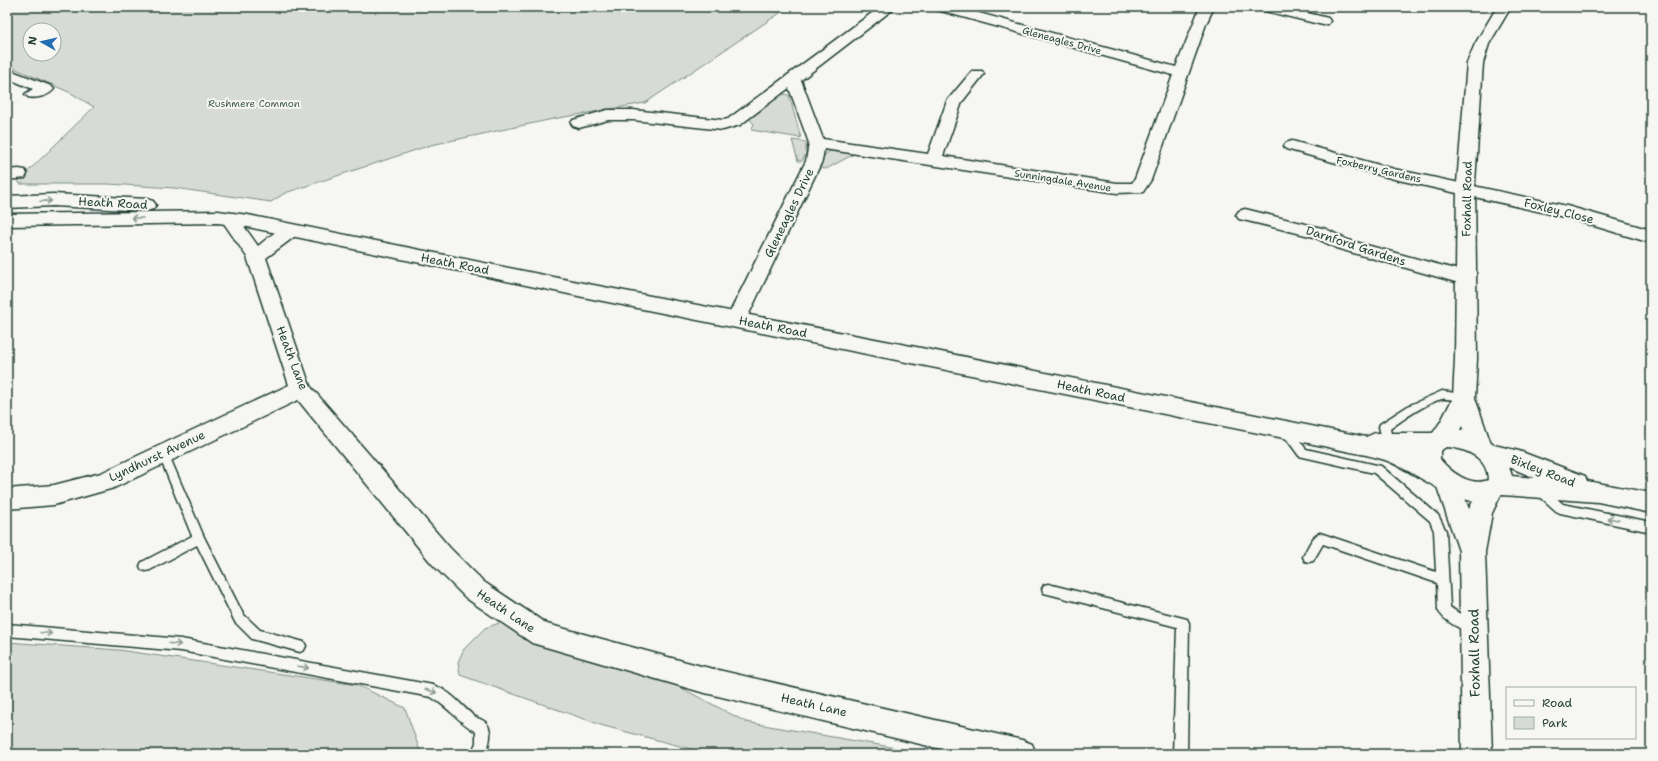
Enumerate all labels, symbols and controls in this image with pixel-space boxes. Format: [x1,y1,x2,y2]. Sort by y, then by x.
north arrow [22,22,62,62]
street label: Gleneagles Drive [1021,24,1103,57]
text: N [25,35,41,46]
park label: Rushmere Common [208,97,300,110]
street label: Foxberry Gardens [1335,153,1423,186]
street label: Foxhall Road [1458,161,1476,237]
street label: Gleneagles Drive [760,166,818,260]
street label: Sunningdale Avenue [1014,166,1113,195]
street label: Heath Road [78,193,148,213]
street label: Foxley Close [1522,195,1596,227]
one-way arrow [39,197,52,204]
one-way arrow [131,214,144,222]
street label: Darnford Gardens [1304,222,1408,270]
street label: Heath Road [419,250,491,279]
street label: Heath Road [737,313,809,342]
street label: Heath Lane [272,324,312,392]
street label: Heath Road [1055,376,1127,406]
street label: Lyndhurst Avenue [106,427,208,485]
street label: Bixley Road [1508,451,1578,491]
one-way arrow [1607,514,1620,522]
street label: Heath Lane [474,586,539,637]
street label: Foxhall Road [1464,608,1484,697]
one-way arrow [39,629,52,636]
one-way arrow [168,641,181,648]
one-way arrow [296,663,309,671]
legend [1506,687,1636,739]
one-way arrow [424,688,437,695]
street label: Heath Lane [779,690,849,720]
text: Road [1542,695,1573,711]
text: Park [1542,715,1568,731]

